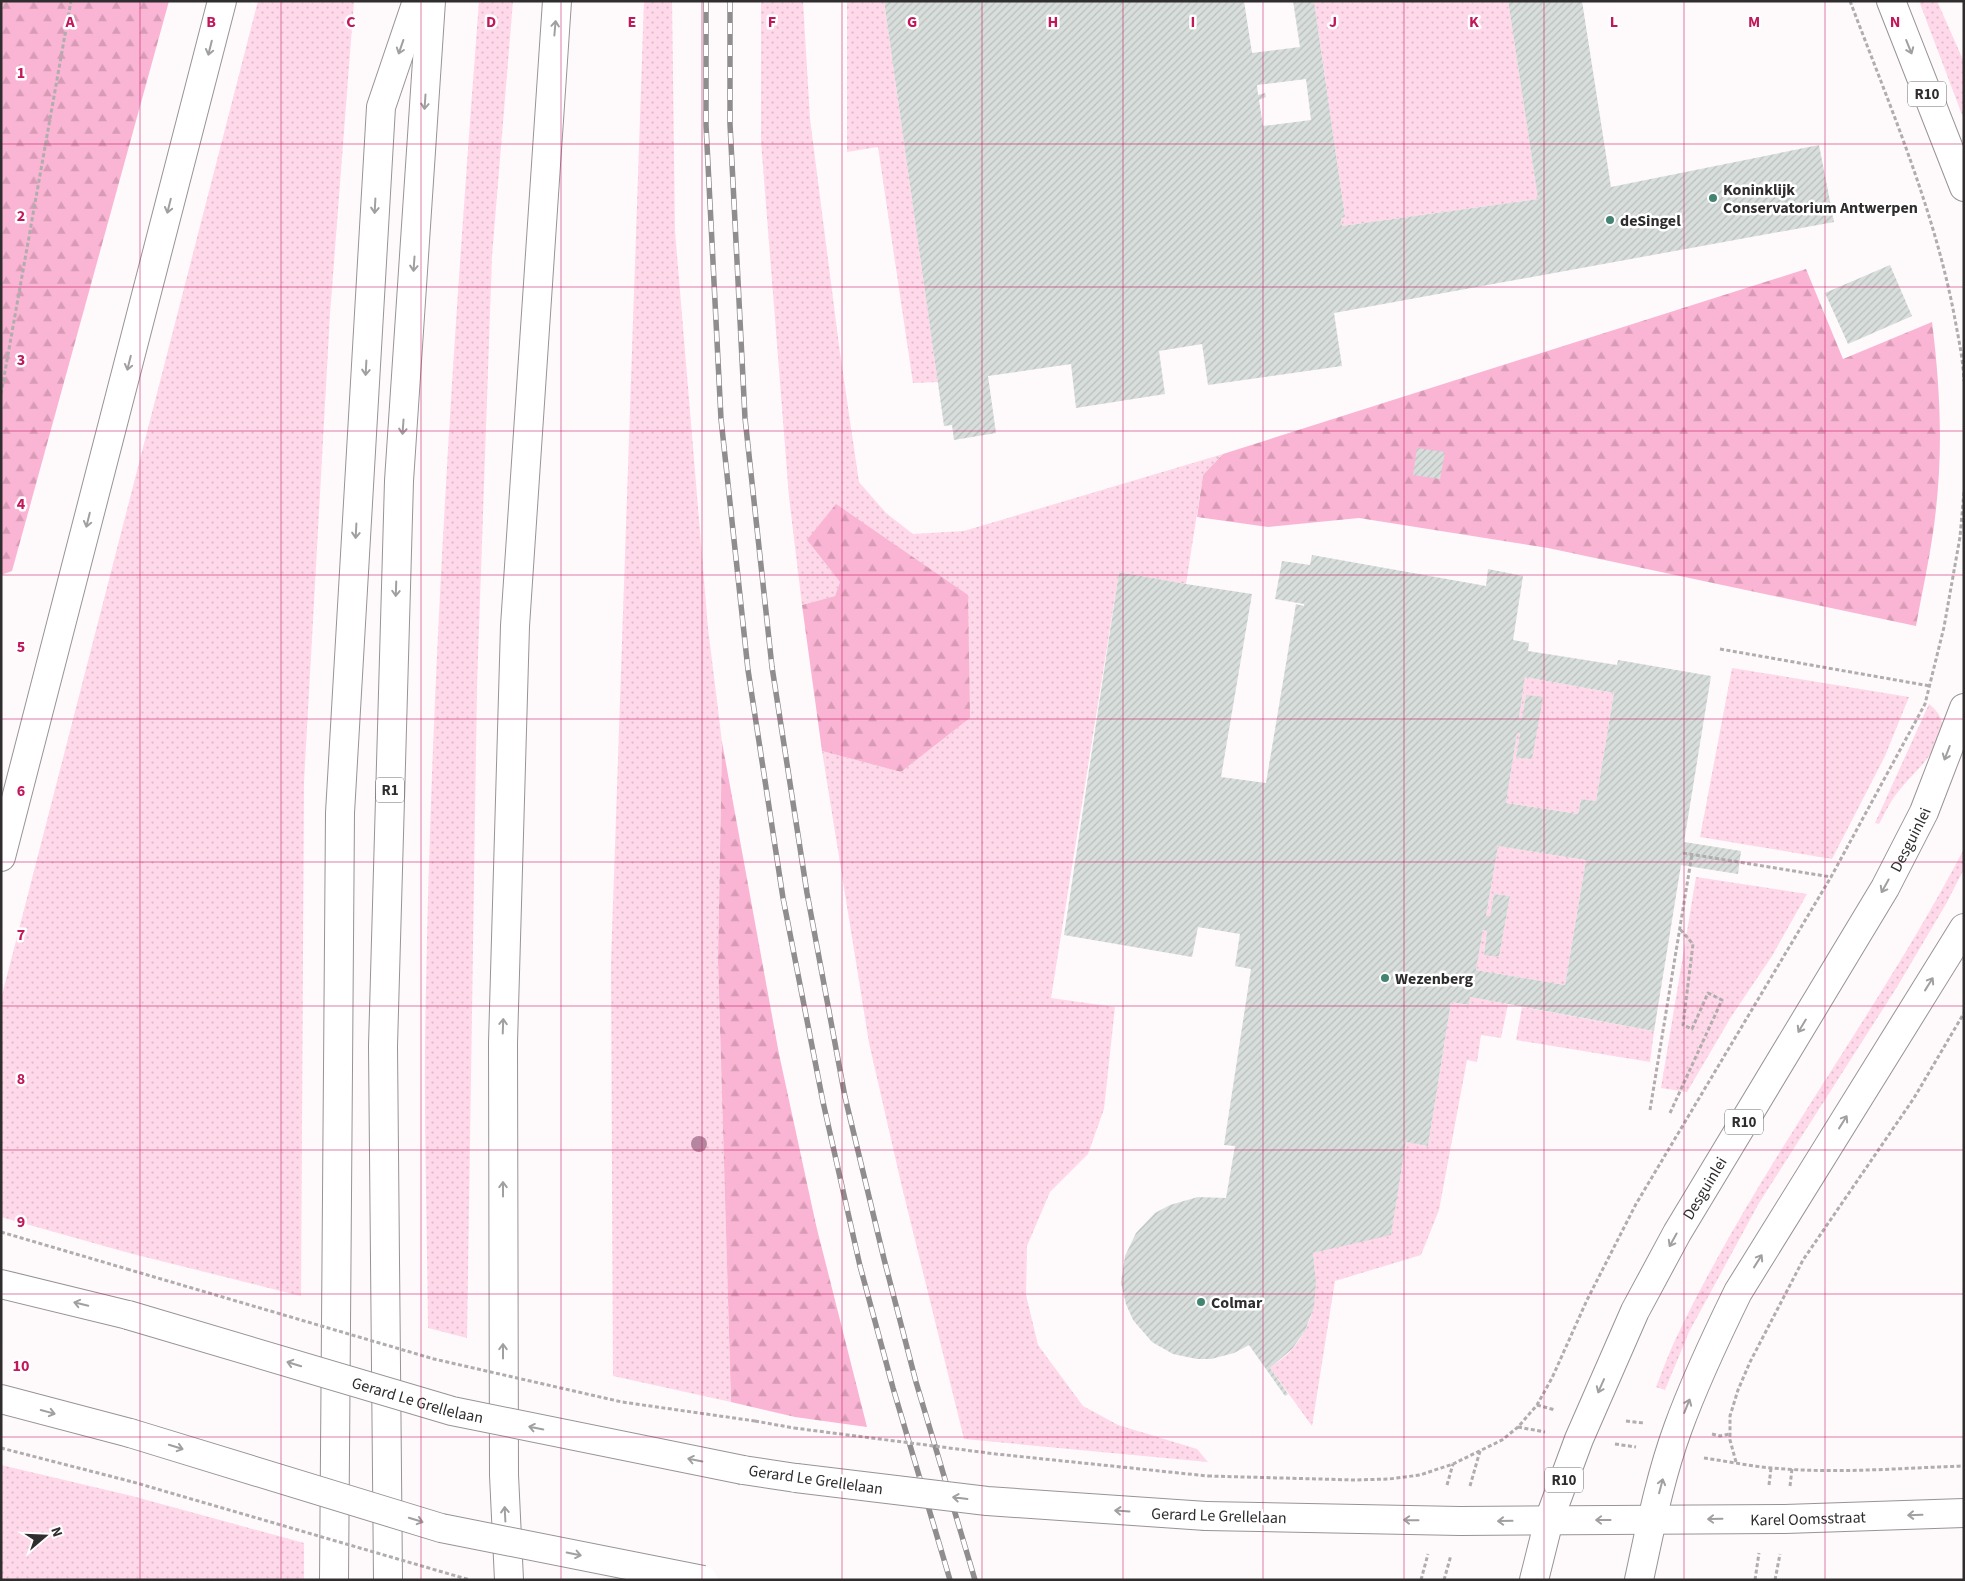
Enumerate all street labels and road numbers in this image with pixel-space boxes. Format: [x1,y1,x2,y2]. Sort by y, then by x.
road number: R10 [1908,82,1946,106]
road number: R1 [376,778,404,802]
street label: Desguinlei [1885,805,1937,876]
road number: R10 [1725,1110,1763,1134]
street label: Desguinlei [1677,1153,1732,1224]
street label: Gerard Le Grellelaan [349,1372,485,1429]
street label: Gerard Le Grellelaan [747,1460,884,1500]
road number: R10 [1545,1468,1583,1492]
street label: Gerard Le Grellelaan [1151,1503,1287,1529]
street label: Karel Oomsstraat [1750,1506,1867,1531]

